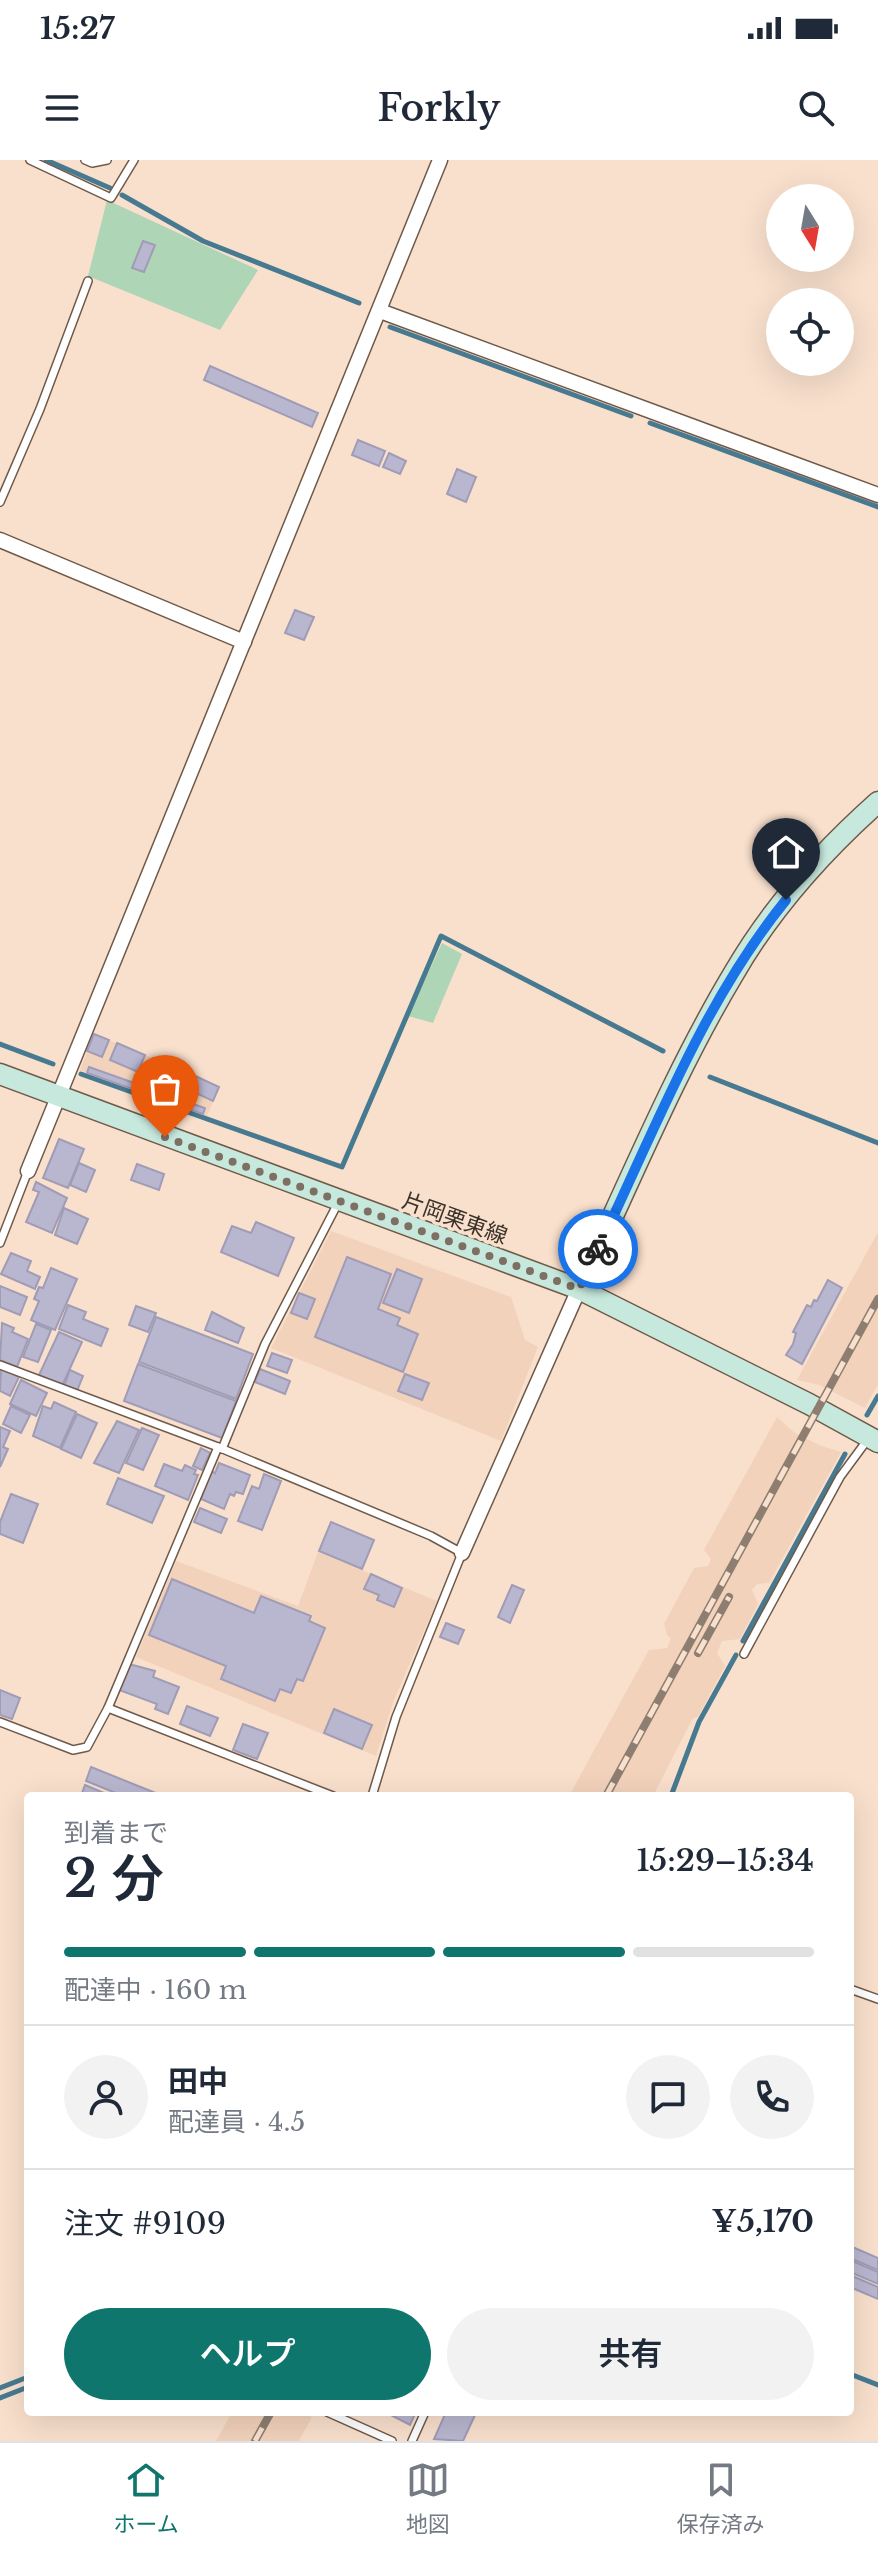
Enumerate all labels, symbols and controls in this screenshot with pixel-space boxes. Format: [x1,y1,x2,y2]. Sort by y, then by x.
text: 15:27 [40,10,114,47]
icon: menu [40,86,84,130]
text: Forkly [377,86,501,131]
icon: search [794,86,838,130]
north arrow [766,184,854,272]
map controls [766,184,854,376]
button: locate [766,288,854,376]
pin [752,818,820,900]
icon: home [764,830,808,874]
pin [131,1055,199,1137]
icon: bag [143,1067,187,1111]
street label: 片岡栗東線 [399,1187,511,1250]
courier [558,1209,638,1289]
icon: bike [576,1227,620,1271]
text: 到着まで [64,1817,168,1849]
text: 15:29–15:34 [636,1842,814,1879]
text: 2 分 [64,1847,163,1911]
text: 配達中 · 160 m [64,1974,247,2006]
button: person [64,2055,148,2139]
button: chat [626,2055,710,2139]
button: phone [730,2055,814,2139]
text: 田中 [168,2063,228,2100]
text: 配達員 · 4.5 [168,2106,305,2138]
text: ¥5,170 [712,2203,814,2240]
text: 注文 #9109 [64,2205,226,2242]
button: ヘルプ [64,2308,431,2400]
button: 共有 [447,2308,814,2400]
tab: ホーム [113,2458,179,2538]
tab: 地図 [406,2458,450,2538]
tab: 保存済み [677,2458,765,2538]

